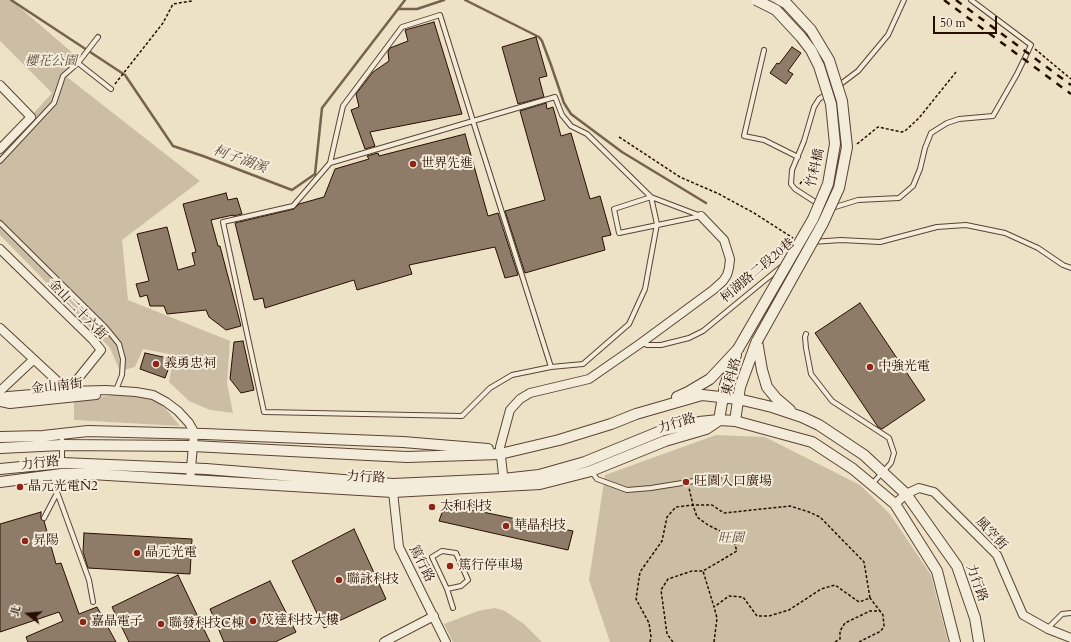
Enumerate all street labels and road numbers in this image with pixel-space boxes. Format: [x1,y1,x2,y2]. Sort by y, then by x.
street label: 竹科橋 [804,147,828,189]
street label: 柯湖路二段20巷 [718,236,798,306]
street label: 金山二十六街 [44,277,110,343]
street label: 東科路 [719,356,745,398]
street label: 金山南街 [30,377,84,397]
street label: 力行路 [656,411,698,437]
street label: 力行路 [20,454,60,474]
street label: 力行路 [346,469,386,487]
street label: 風空街 [972,514,1010,554]
street label: 篤行路 [405,543,437,585]
street label: 力行路 [962,562,990,604]

